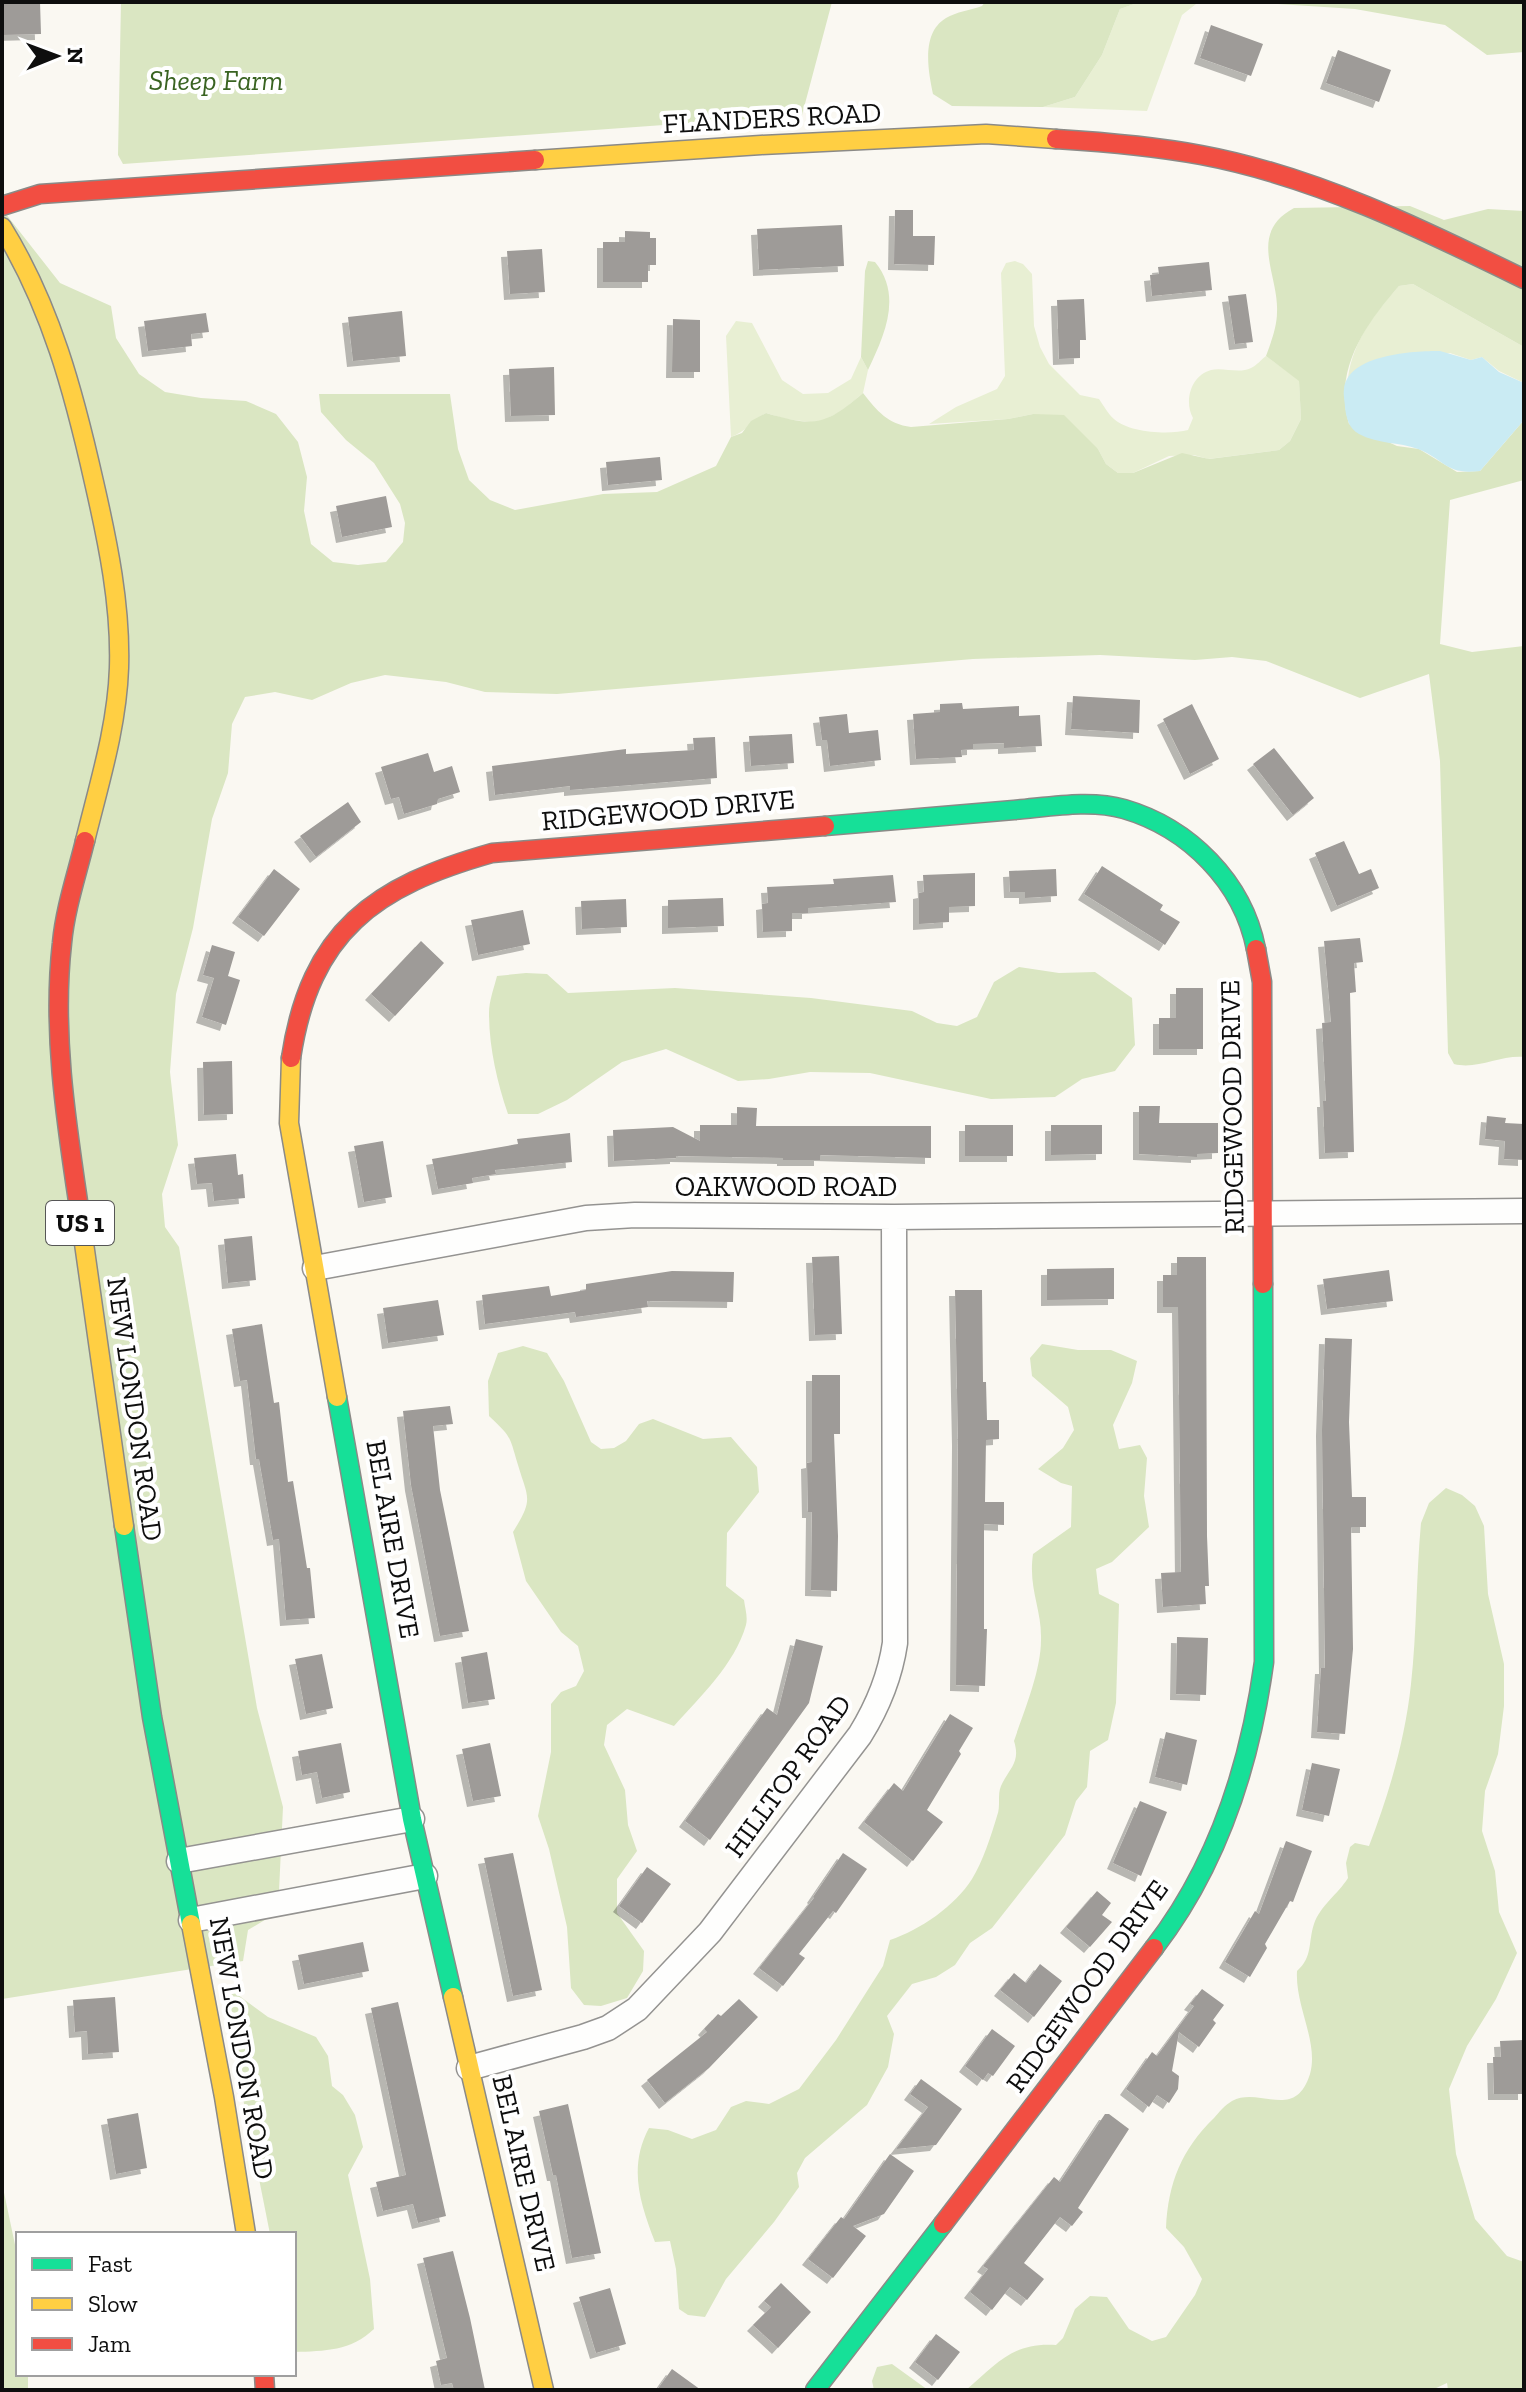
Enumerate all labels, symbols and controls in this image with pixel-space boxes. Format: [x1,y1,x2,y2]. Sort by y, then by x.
north arrow [16,16,96,96]
text: N [62,47,89,65]
park label: Sheep Farm [149,64,283,97]
street label: FLANDERS ROAD [662,96,882,140]
street label: RIDGEWOOD DRIVE [540,782,796,838]
street label: RIDGEWOOD DRIVE [1213,980,1251,1234]
street label: OAKWOOD ROAD [675,1170,897,1203]
road number: US 1 [46,1201,114,1245]
street label: NEW LONDON ROAD [100,1275,170,1543]
street label: BEL AIRE DRIVE [359,1437,427,1641]
street label: HILLTOP ROAD [718,1688,858,1864]
street label: RIDGEWOOD DRIVE [999,1873,1175,2099]
street label: NEW LONDON ROAD [203,1914,281,2182]
street label: BEL AIRE DRIVE [485,2071,563,2275]
legend [16,2232,296,2376]
text: Fast [88,2249,132,2278]
text: Slow [88,2289,138,2318]
text: Jam [88,2329,131,2358]

